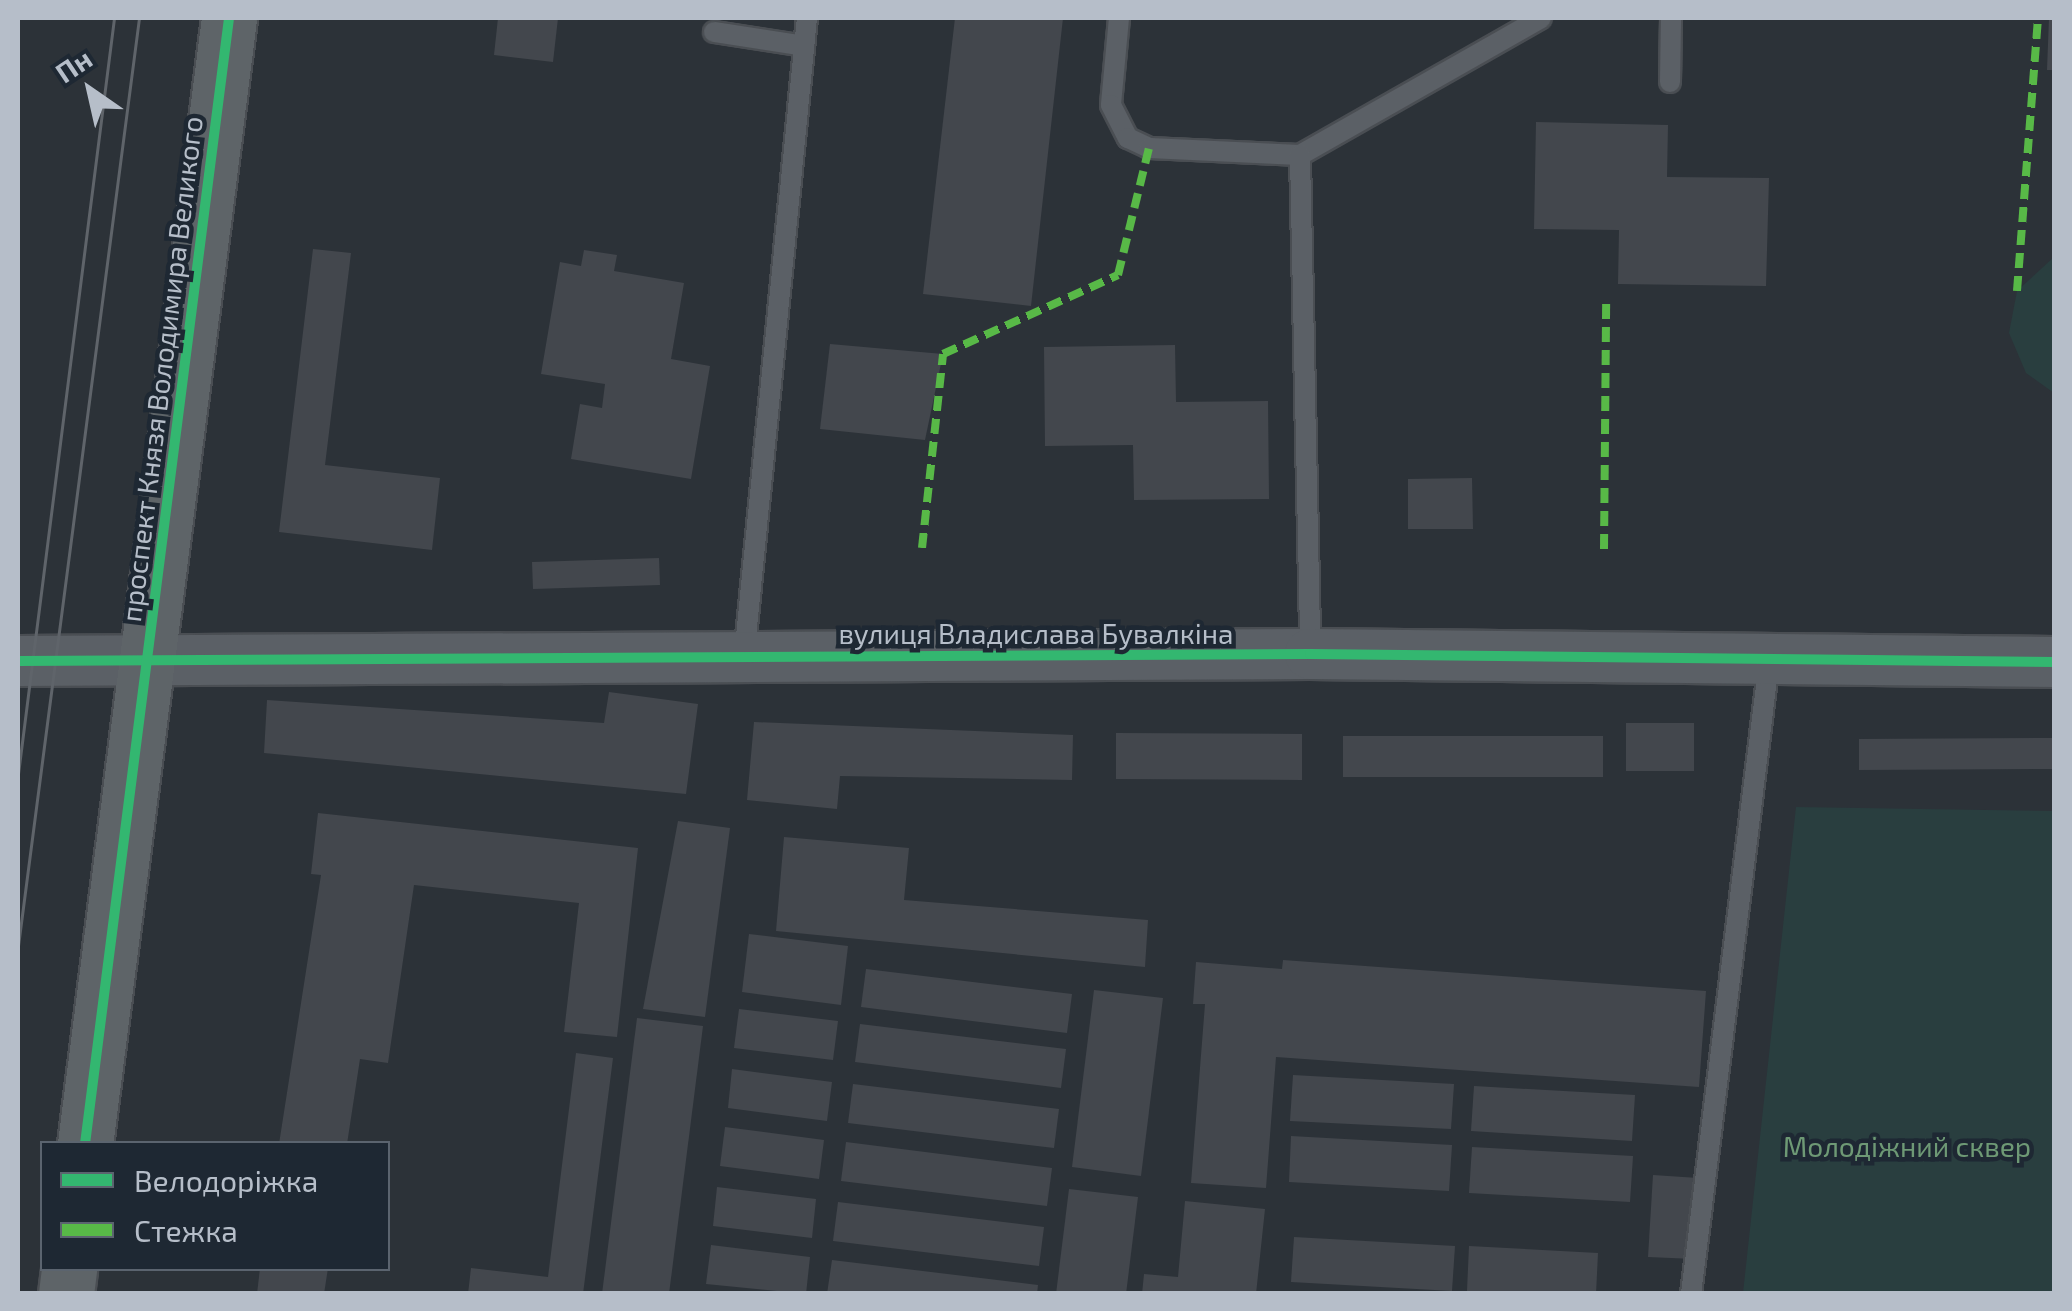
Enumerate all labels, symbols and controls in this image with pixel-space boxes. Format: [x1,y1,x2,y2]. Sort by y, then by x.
north arrow [40,40,140,140]
text: Пн [49,41,98,89]
street label: проспект Князя Володимира Великого [113,114,209,624]
street label: вулиця Владислава Бувалкіна [838,616,1234,650]
park label: Молодіжний сквер [1783,1129,2031,1163]
legend [40,1141,390,1271]
text: Велодоріжка [134,1162,318,1198]
text: Стежка [134,1212,238,1248]

